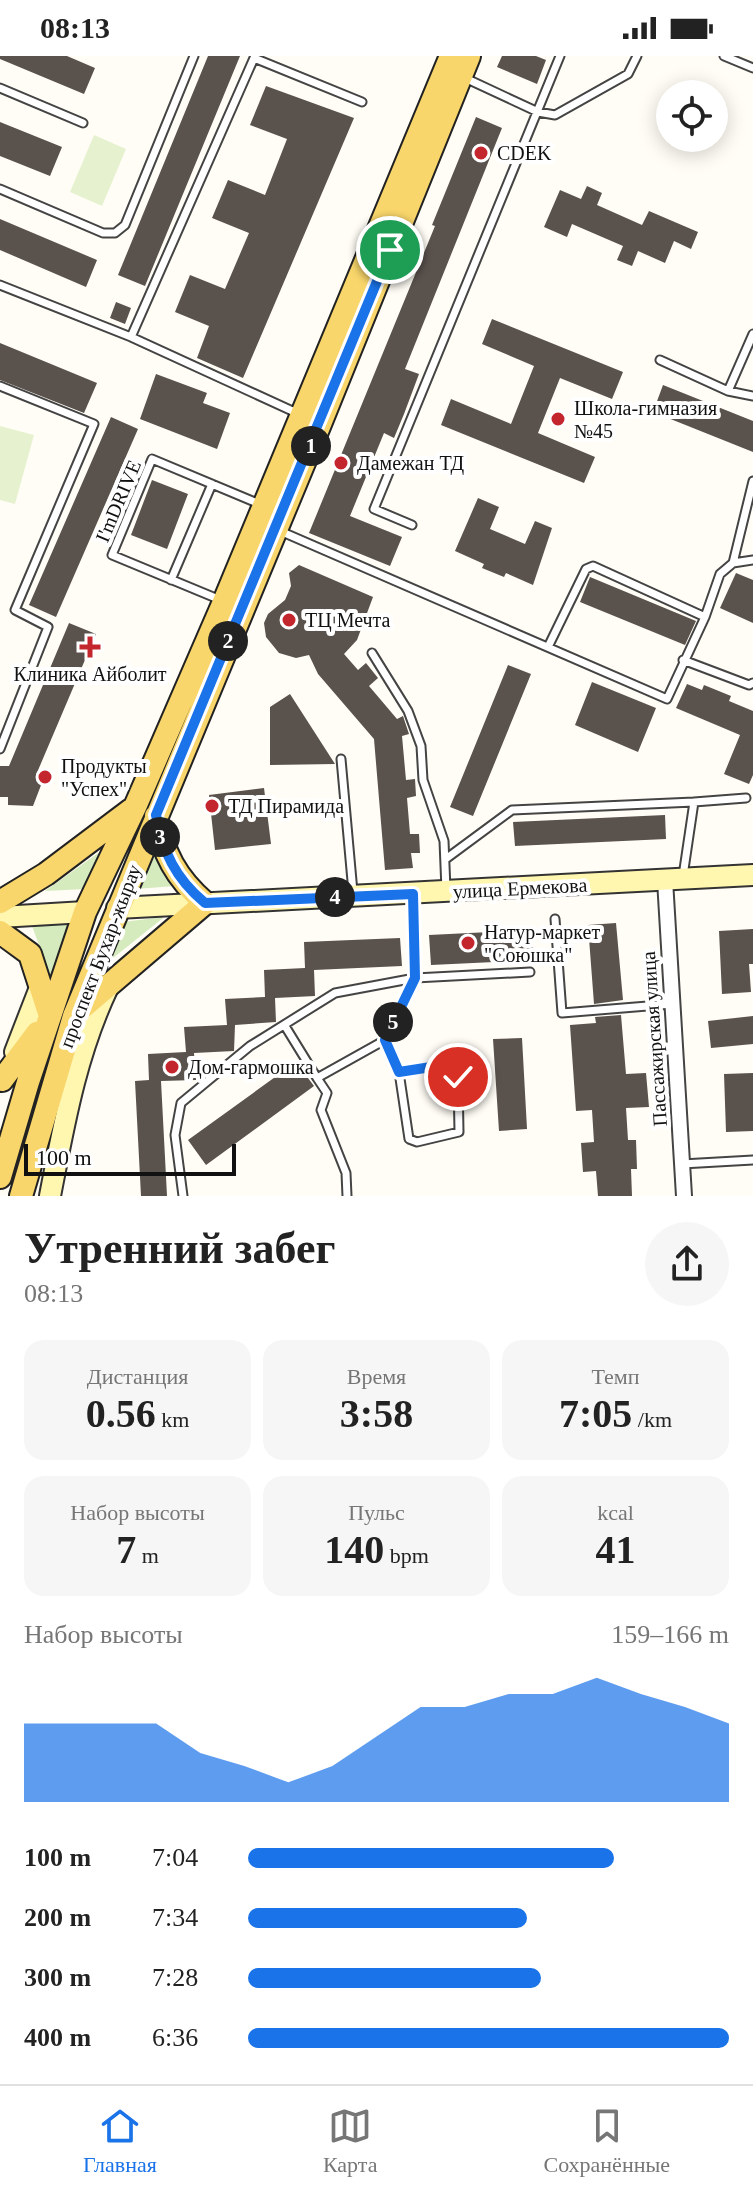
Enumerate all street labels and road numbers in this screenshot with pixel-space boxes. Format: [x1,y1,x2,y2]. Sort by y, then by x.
street label: I'mDRIVE [91,457,145,545]
street label: проспект Бухар-жырау [55,861,146,1051]
street label: улица Ермекова [452,873,588,904]
street label: Пассажирская улица [637,951,672,1127]

